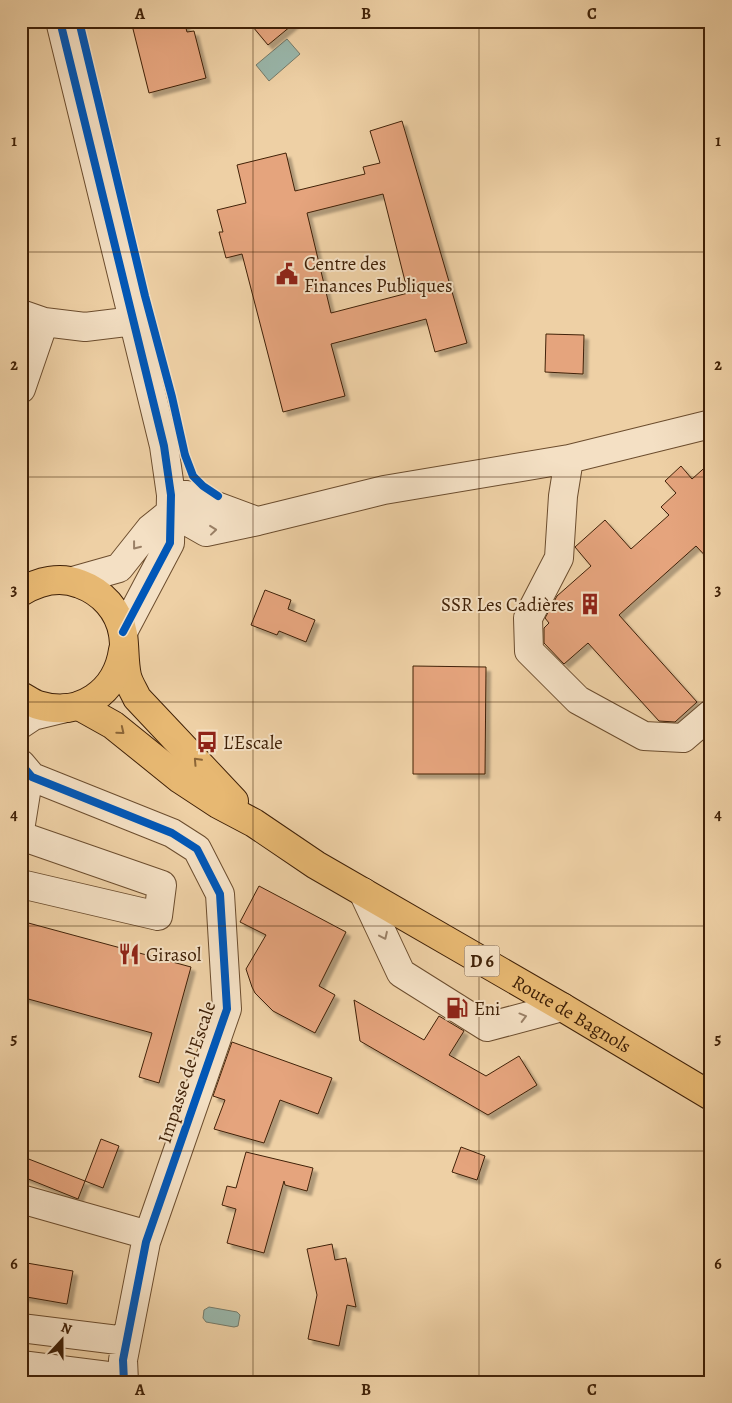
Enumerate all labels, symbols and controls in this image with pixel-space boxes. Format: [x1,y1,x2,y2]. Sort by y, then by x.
text: A [134,3,146,25]
text: B [361,3,371,25]
text: C [587,3,597,25]
text: 1 [11,130,17,152]
text: 1 [715,130,721,152]
place label: Centre des Finances Publiques [304,251,453,299]
public building icon: Centre des Finances Publiques [274,261,300,287]
text: 2 [10,354,18,376]
text: 2 [714,354,722,376]
one-way arrow [209,525,217,536]
one-way arrow [134,540,142,549]
text: 3 [11,579,18,601]
text: 3 [715,579,722,601]
building icon: SSR Les Cadières [577,591,603,617]
place label: SSR Les Cadières [441,592,574,618]
one-way arrow [115,726,124,735]
bus stop icon: L'Escale [194,729,220,755]
place label: L'Escale [223,730,283,756]
one-way arrow [194,758,203,767]
text: 4 [10,804,18,826]
text: 4 [714,804,722,826]
one-way arrow [378,931,388,940]
restaurant icon: Girasol [116,941,142,967]
place label: Girasol [146,942,202,968]
road number: D 6 [464,946,500,976]
street label: Route de Bagnols [507,969,636,1059]
fuel station icon: Eni [444,995,470,1021]
place label: Eni [474,996,500,1022]
street label: Impasse de l'Escale [152,998,222,1147]
one-way arrow [519,1012,528,1023]
text: 5 [11,1028,18,1050]
text: 5 [715,1028,722,1050]
text: 6 [10,1253,18,1275]
text: 6 [714,1253,722,1275]
north arrow [38,1316,88,1366]
text: N [58,1318,75,1339]
text: A [134,1379,146,1401]
text: B [361,1379,371,1401]
text: C [587,1379,597,1401]

